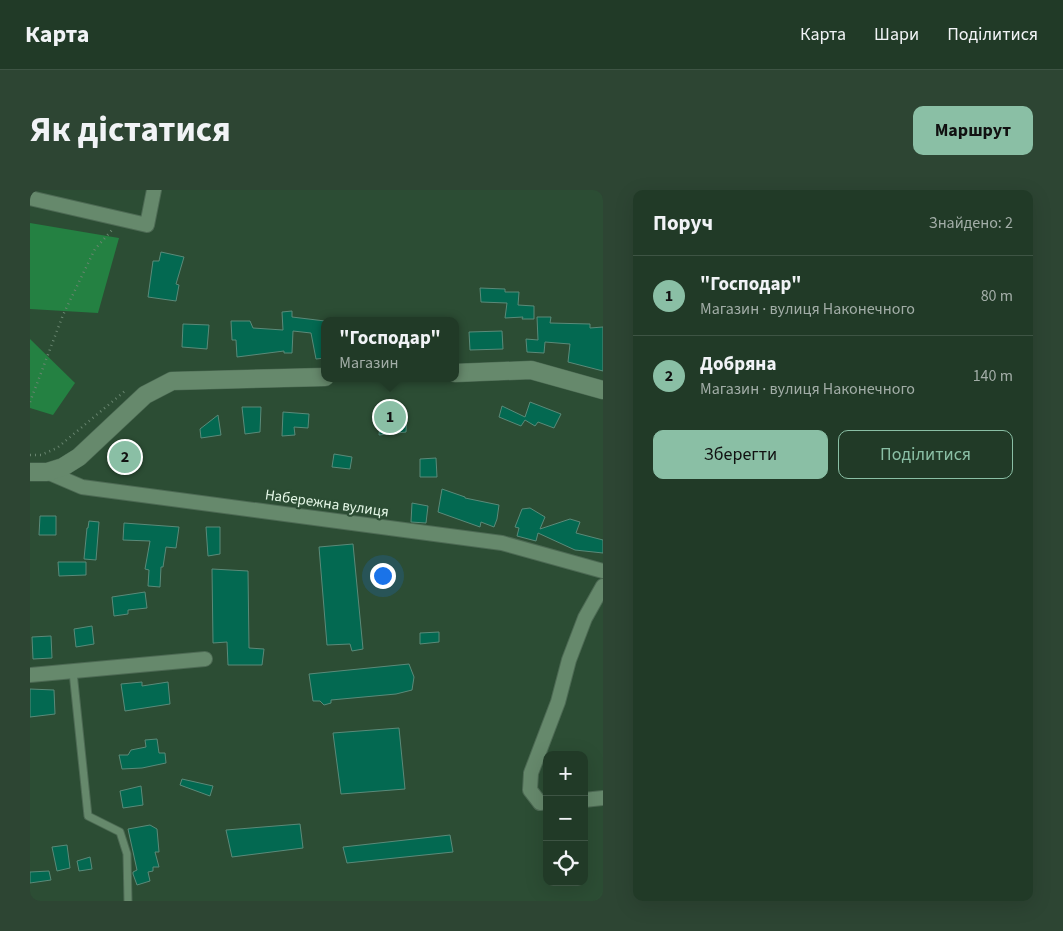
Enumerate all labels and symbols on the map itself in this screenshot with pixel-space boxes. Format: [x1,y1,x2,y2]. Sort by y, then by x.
pin: 1 [374,398,406,436]
pin: 2 [109,438,141,476]
street label: Набережна вулиця [264,484,390,523]
your location [370,563,396,589]

